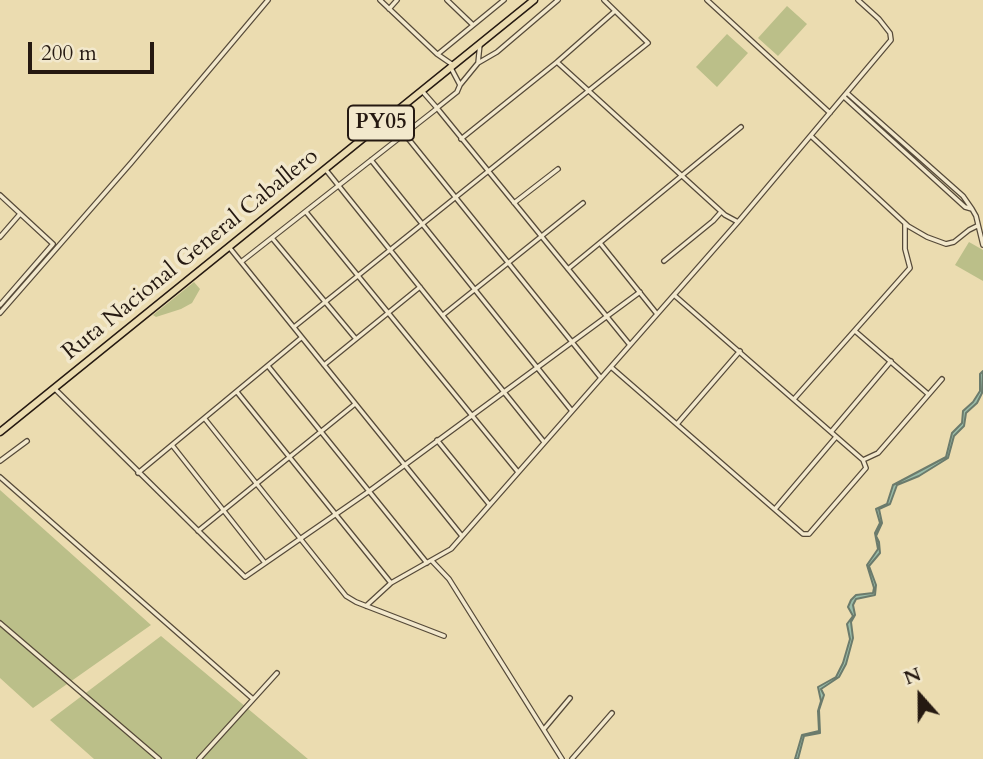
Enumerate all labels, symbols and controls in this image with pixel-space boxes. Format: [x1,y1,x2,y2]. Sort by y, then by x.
scale bar [32,28,158,72]
text: 200 m [41,39,97,68]
road number: PY05 [348,106,414,140]
street label: Ruta Nacional General Caballero [57,143,325,367]
north arrow [885,661,955,731]
text: N [900,661,925,691]

